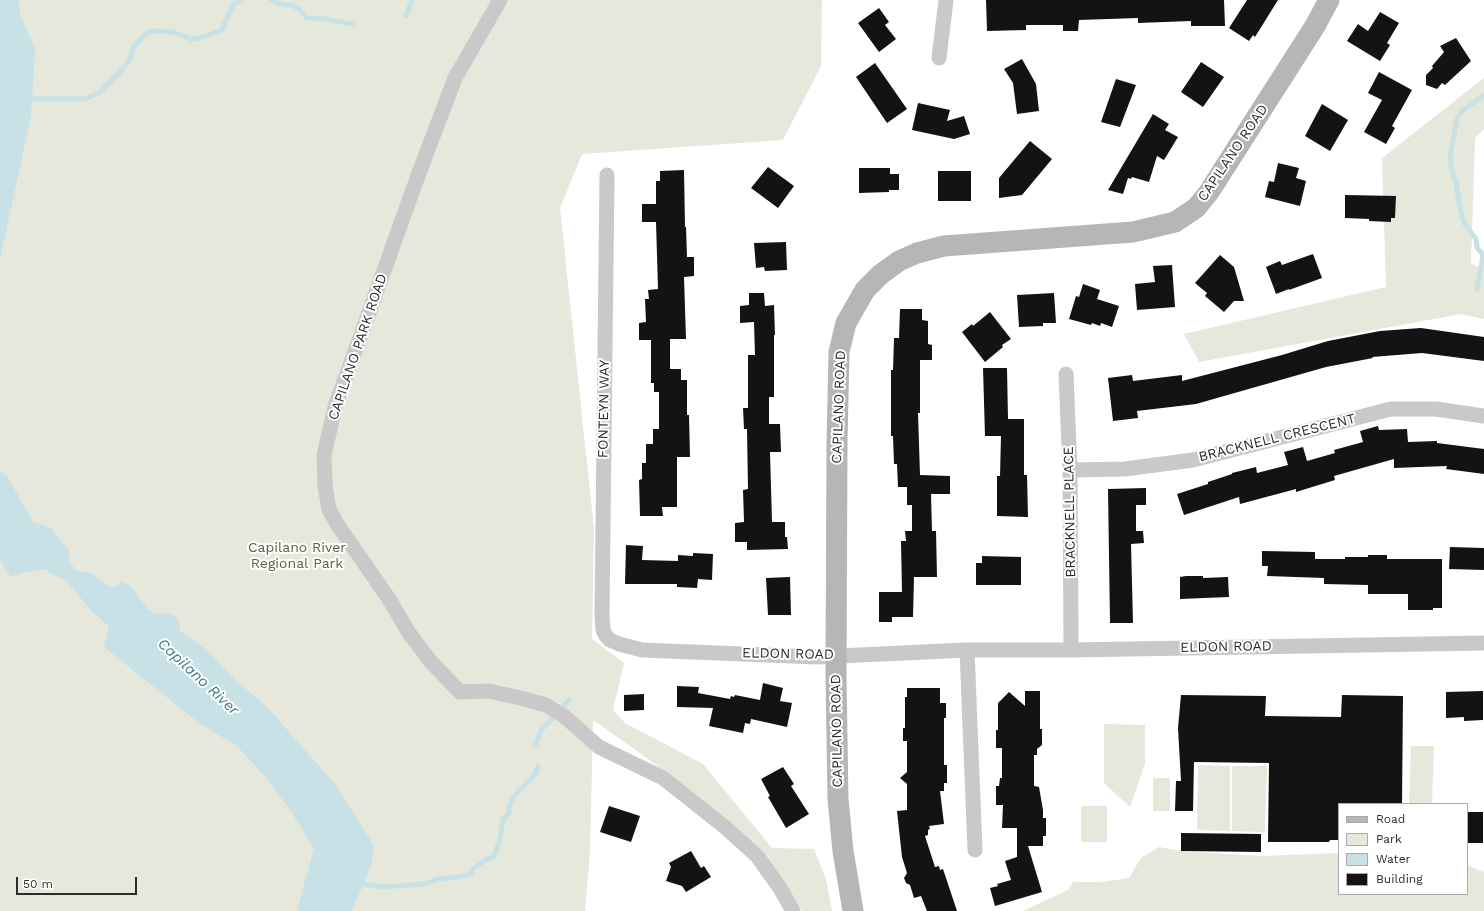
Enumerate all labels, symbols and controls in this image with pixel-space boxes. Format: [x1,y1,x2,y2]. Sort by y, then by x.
street label: CAPILANO ROAD [1194,101,1272,205]
street label: CAPILANO PARK ROAD [325,272,391,422]
street label: CAPILANO ROAD [829,350,849,464]
street label: FONTEYN WAY [595,360,613,458]
street label: BRACKNELL CRESCENT [1197,410,1357,466]
street label: BRACKNELL PLACE [1060,446,1080,578]
park label: Capilano River Regional Park [248,540,346,572]
water label: Capilano River [154,635,242,719]
street label: ELDON ROAD [1180,638,1272,656]
street label: ELDON ROAD [742,645,834,663]
street label: CAPILANO ROAD [828,674,846,788]
legend [1338,803,1468,895]
text: Road [1376,812,1405,826]
text: Park [1376,832,1402,846]
text: Water [1376,852,1410,866]
scale bar [18,869,139,895]
text: Building [1376,872,1423,886]
text: 50 m [23,877,53,891]

